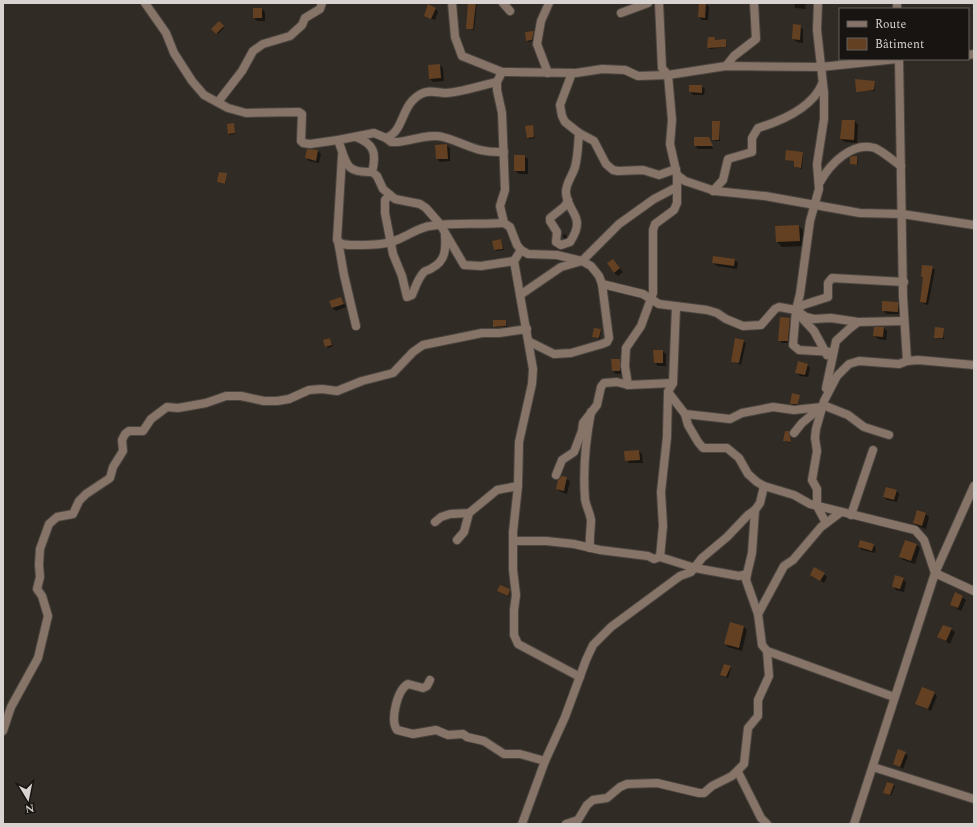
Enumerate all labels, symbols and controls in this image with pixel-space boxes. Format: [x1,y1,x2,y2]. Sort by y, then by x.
legend [839,8,969,60]
text: Route [875,15,906,34]
text: Bâtiment [875,35,924,54]
north arrow [8,779,48,819]
text: N [24,799,36,818]

